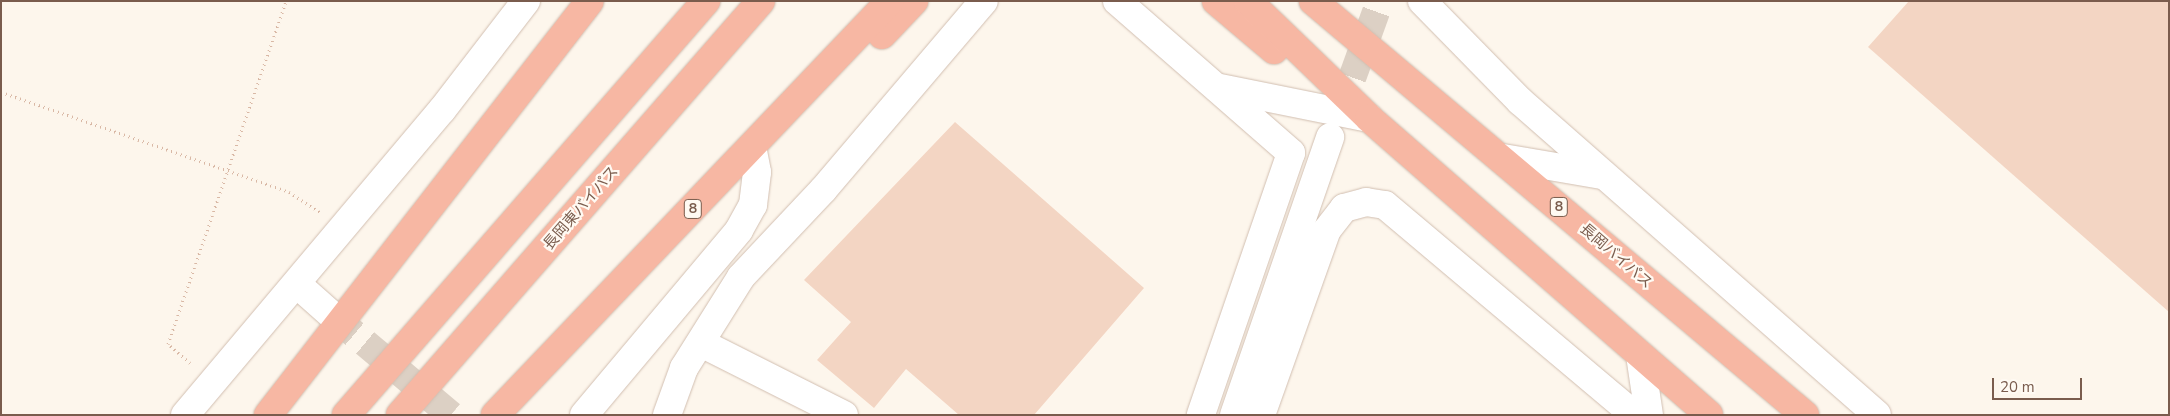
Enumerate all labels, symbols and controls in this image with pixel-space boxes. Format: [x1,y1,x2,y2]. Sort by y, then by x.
street label: 長岡東バイパス [540,162,622,254]
road number: 8 [1549,196,1569,218]
road number: 8 [683,198,703,220]
street label: 長岡バイパス [1576,220,1656,292]
scale bar [1995,368,2085,400]
text: 20 m [2000,377,2035,397]

